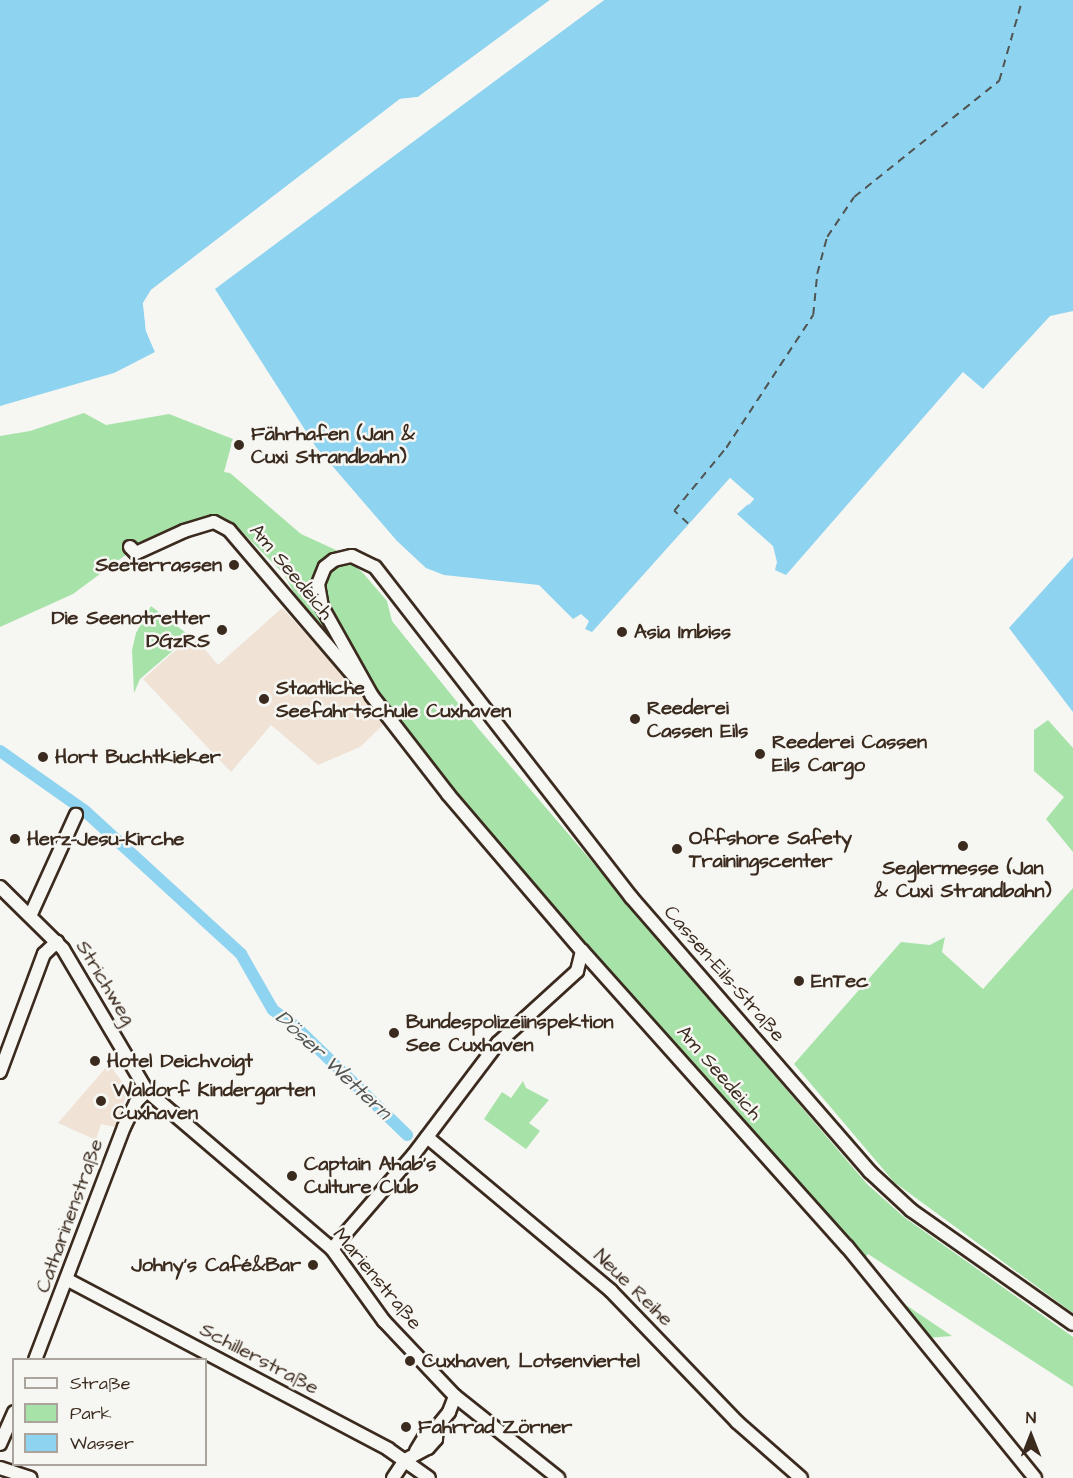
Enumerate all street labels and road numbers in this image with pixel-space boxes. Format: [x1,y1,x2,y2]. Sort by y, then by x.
street label: Am Seedeich [244,519,338,625]
street label: Cassen-Eils-Straße [658,901,790,1047]
street label: Strichweg [70,936,140,1030]
street label: Am Seedeich [671,1021,767,1125]
street label: Catharinenstraße [31,1136,109,1296]
street label: Marienstraße [327,1223,427,1335]
street label: Neue Reihe [588,1244,678,1332]
street label: Schillerstraße [196,1318,322,1400]

